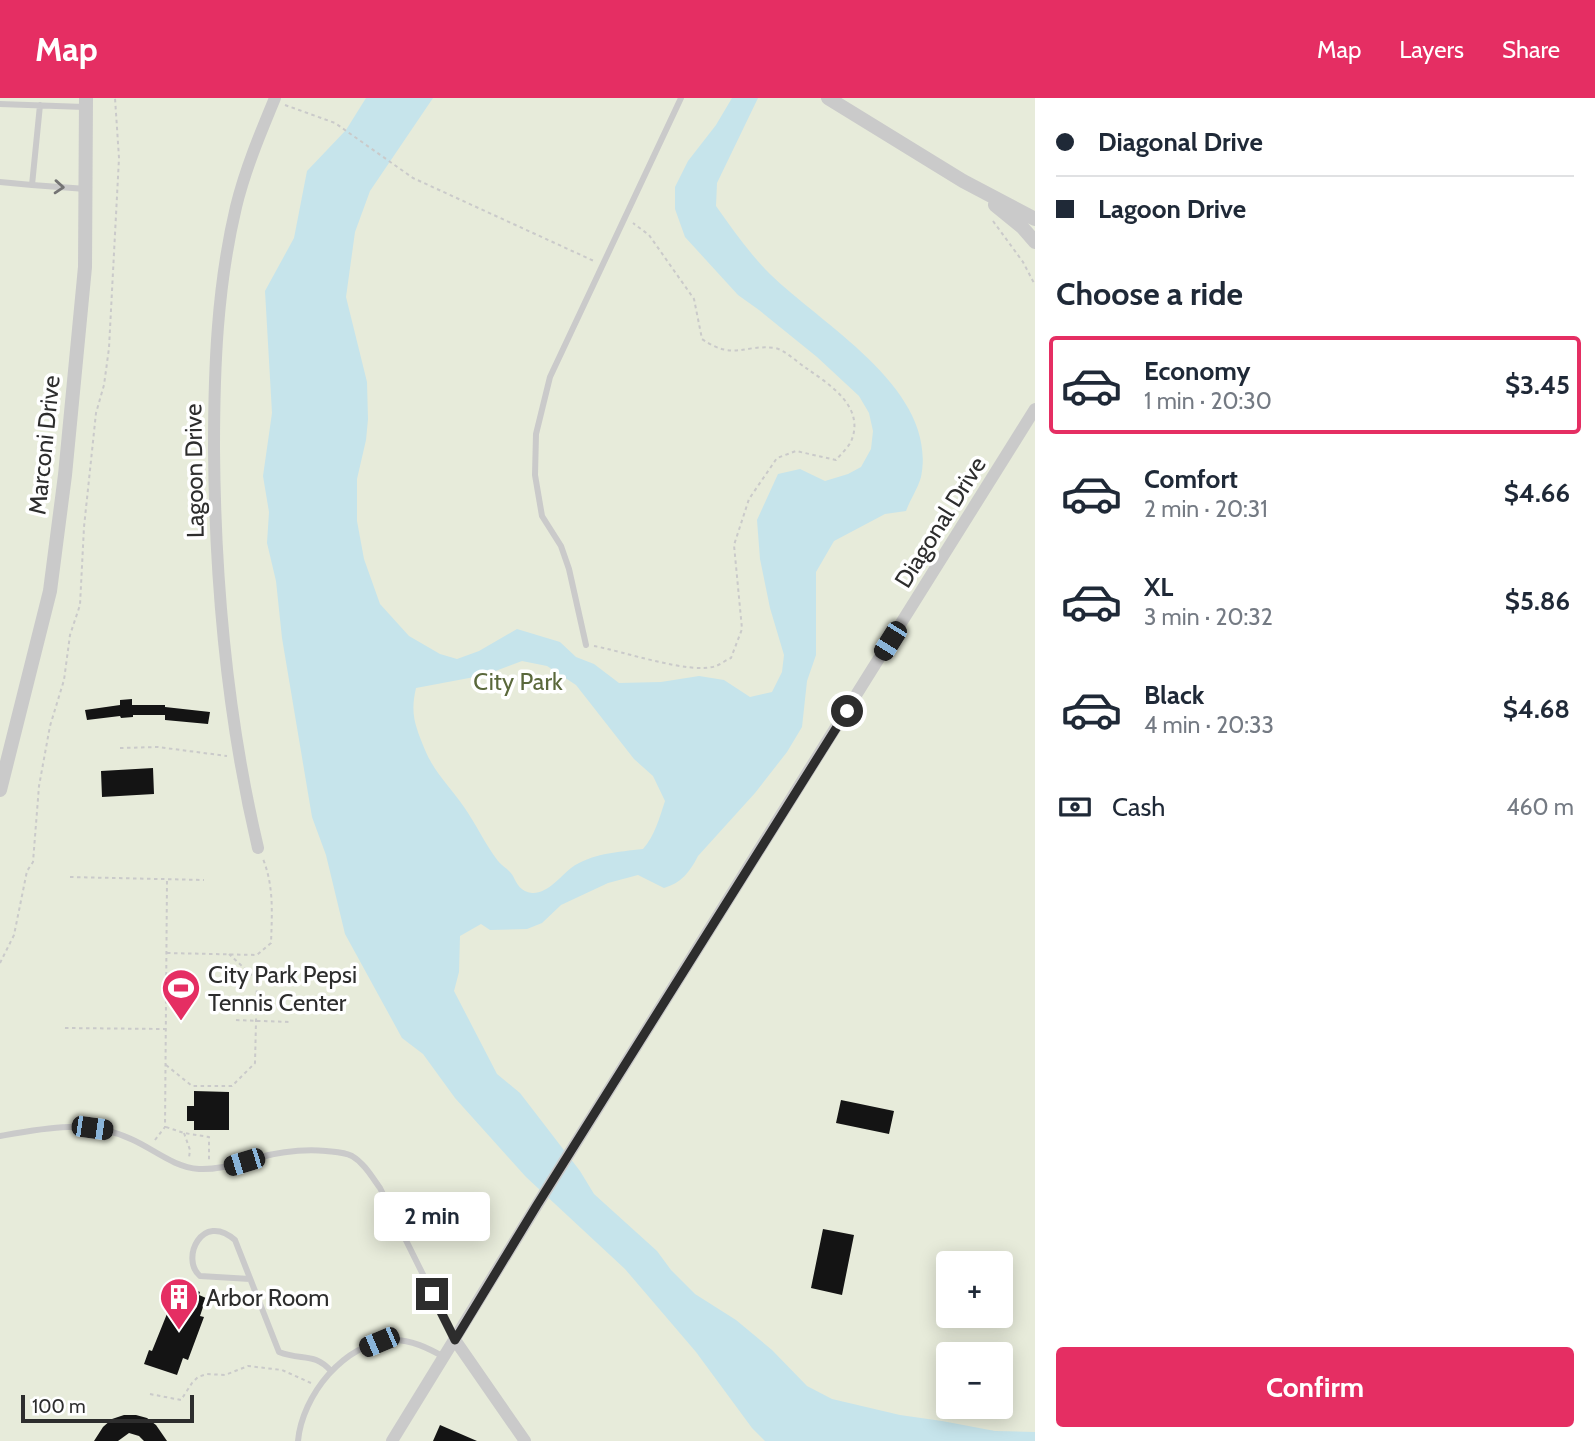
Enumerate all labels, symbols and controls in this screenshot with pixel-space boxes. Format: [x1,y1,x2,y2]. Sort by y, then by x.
text: Map [35,29,98,69]
text: Map [1317,35,1361,64]
text: Layers [1399,35,1464,64]
text: Share [1502,35,1560,64]
text: Diagonal Drive [1098,126,1263,158]
one-way arrow [54,179,65,194]
text: Lagoon Drive [1098,193,1246,225]
text: Choose a ride [1056,274,1243,313]
icon: car [1060,354,1123,417]
text: Economy [1144,355,1250,387]
text: $3.45 [1505,369,1570,401]
street label: Marconi Drive [22,374,66,516]
text: 1 min · 20:30 [1144,387,1272,415]
street label: Lagoon Drive [178,403,210,539]
street label: Diagonal Drive [888,451,992,593]
icon: car [1060,462,1123,525]
text: Comfort [1144,463,1238,495]
text: $4.66 [1504,477,1570,509]
text: 2 min · 20:31 [1144,495,1268,523]
icon: car [1060,570,1123,633]
text: XL [1144,571,1173,603]
text: $5.86 [1505,585,1570,617]
text: 3 min · 20:32 [1144,603,1273,631]
car [870,618,911,664]
park label: City Park [473,667,563,696]
icon: car [1060,678,1123,741]
text: Black [1144,679,1204,711]
text: $4.68 [1503,693,1570,725]
route start [831,695,863,727]
text: 4 min · 20:33 [1144,711,1274,739]
icon: cash [1056,788,1094,826]
text: Cash [1112,791,1165,823]
text: 460 m [1506,793,1574,821]
place label: City Park Pepsi Tennis Center [208,960,357,1017]
sports icon: City Park Pepsi Tennis Center [160,967,202,1022]
car [70,1115,115,1141]
car [221,1146,268,1178]
callout: 2 min [374,1192,490,1242]
text: 2 min [404,1202,460,1230]
map controls [936,1251,1013,1419]
button: + [936,1251,1013,1328]
building icon: Arbor Room [158,1276,200,1331]
route end [416,1278,448,1310]
place label: Arbor Room [206,1283,329,1312]
car [356,1324,403,1360]
button: − [936,1342,1013,1419]
button: Confirm [1056,1347,1574,1427]
scale bar [21,1392,194,1424]
text: 100 m [32,1395,86,1418]

